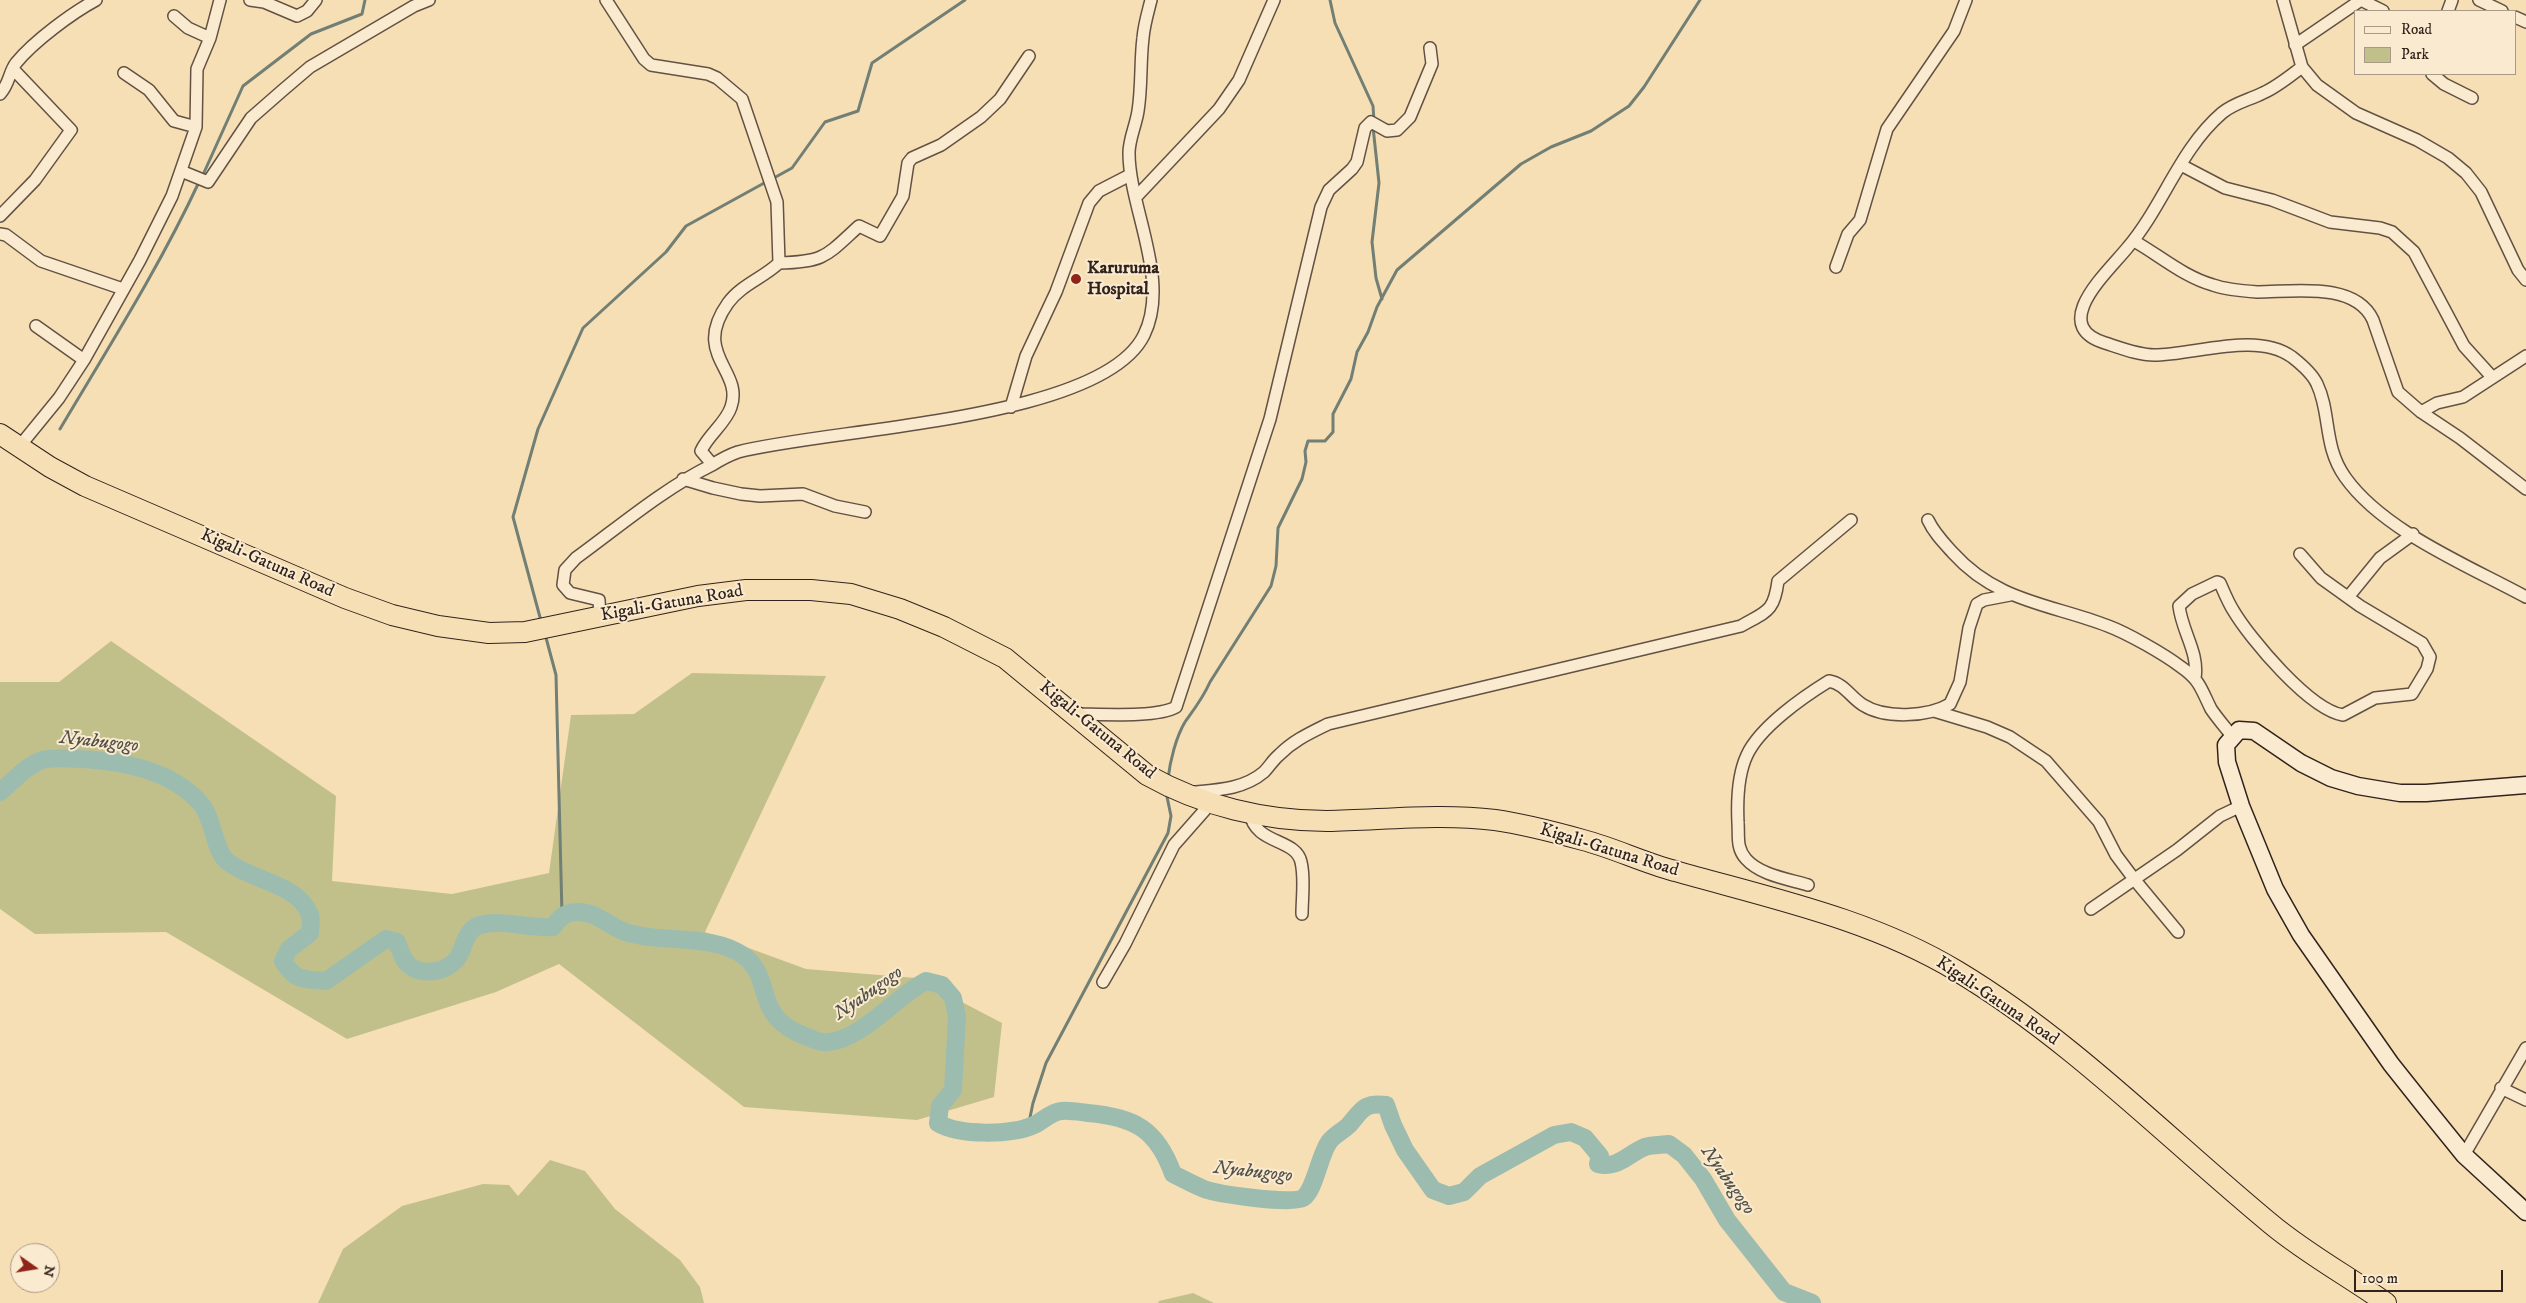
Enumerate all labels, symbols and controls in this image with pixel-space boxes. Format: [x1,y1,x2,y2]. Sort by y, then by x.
legend [2354,10,2516,75]
text: Road [2401,20,2432,39]
text: Park [2401,45,2429,64]
place label: Karuruma Hospital [1087,258,1159,300]
marker: Karuruma Hospital [1069,272,1083,286]
street label: Kigali-Gatuna Road [197,525,337,603]
street label: Kigali-Gatuna Road [599,581,745,627]
street label: Kigali-Gatuna Road [1034,677,1160,785]
water label: Nyabugogo [58,728,140,758]
street label: Kigali-Gatuna Road [1537,820,1681,882]
street label: Kigali-Gatuna Road [1931,953,2063,1051]
water label: Nyabugogo [830,962,908,1026]
water label: Nyabugogo [1695,1142,1759,1220]
water label: Nyabugogo [1212,1158,1294,1188]
north arrow [10,1243,60,1293]
scale bar [2356,1260,2505,1292]
text: N [39,1264,59,1279]
text: 100 m [2362,1269,2398,1288]

